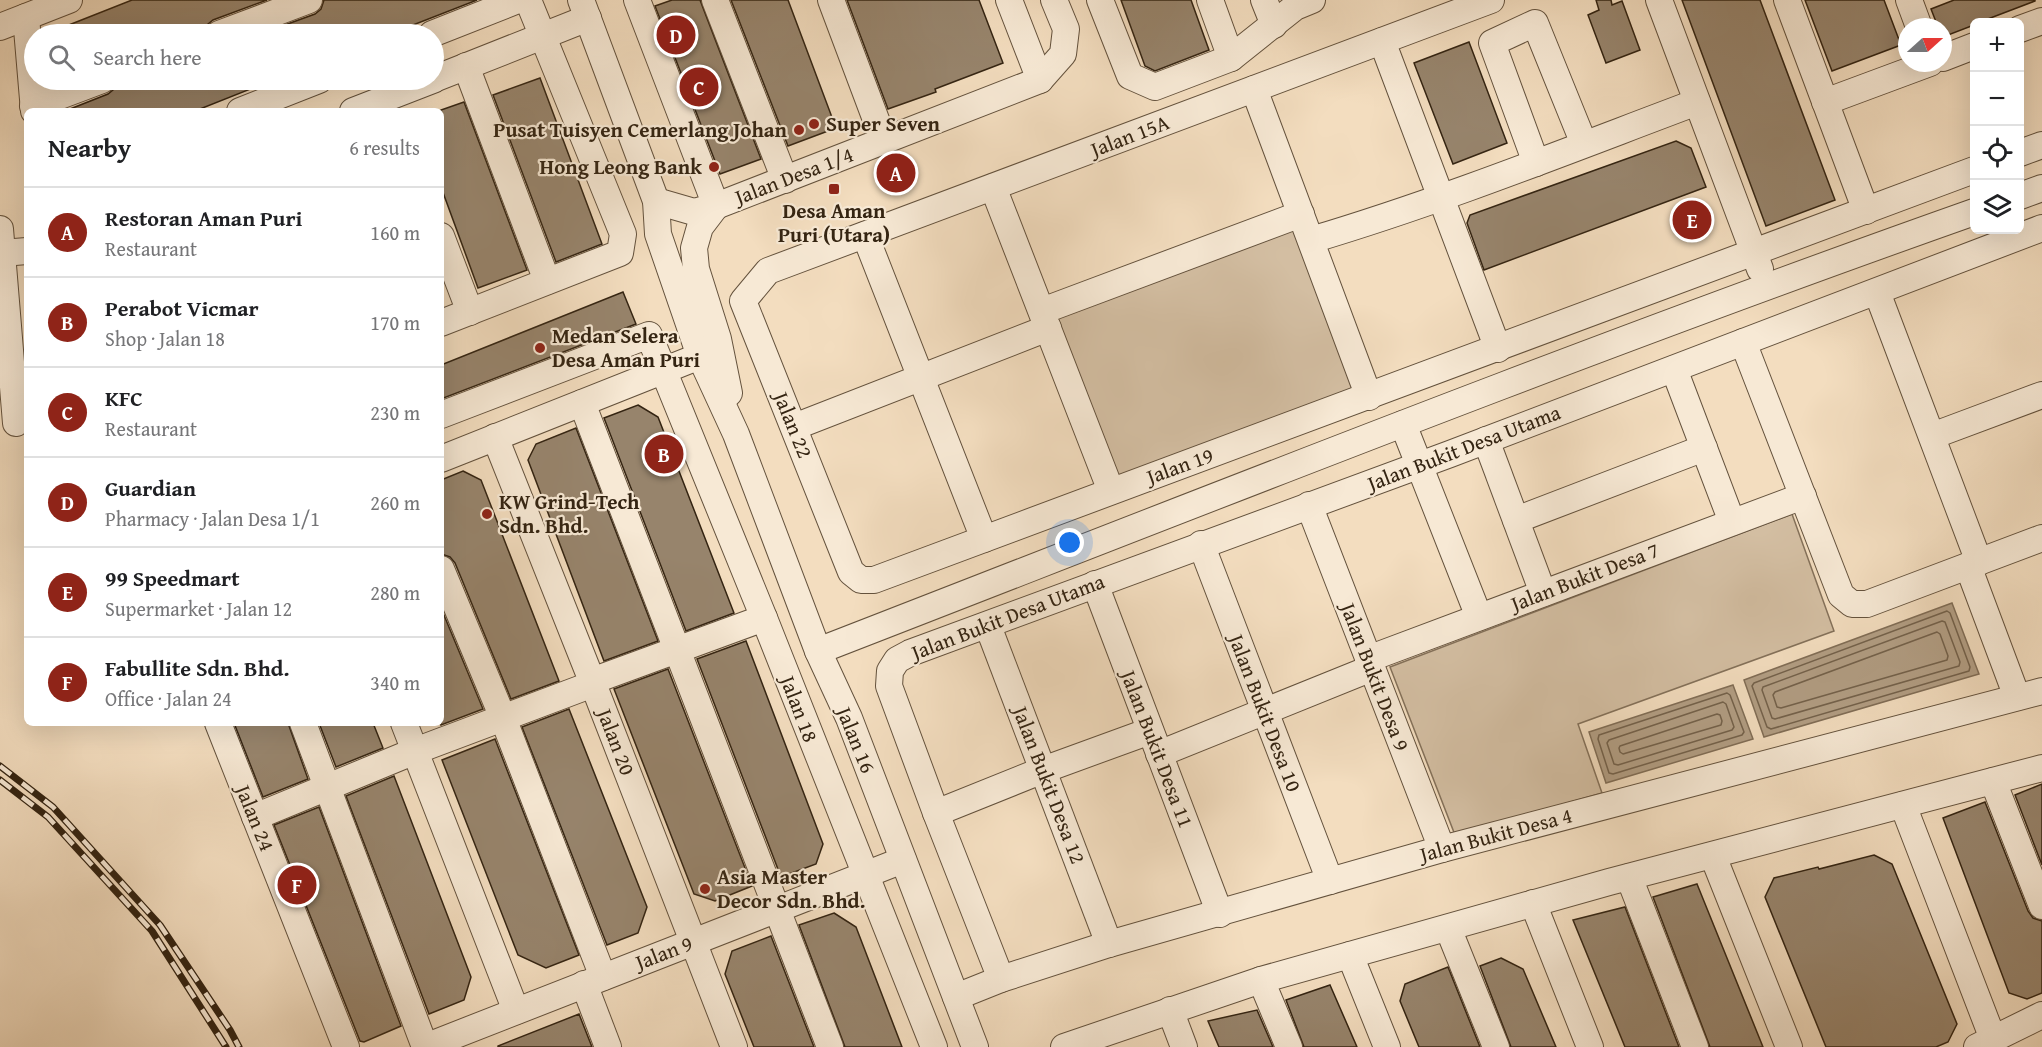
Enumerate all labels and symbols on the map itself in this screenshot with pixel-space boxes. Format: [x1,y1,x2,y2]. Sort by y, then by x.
pin: D [656,12,696,57]
north arrow [1898,18,1952,72]
pin: C [680,64,718,110]
street label: Jalan 15A [1083,106,1174,166]
place label: Super Seven [826,108,941,139]
place label: Pusat Tuisyen Cemerlang Johan [493,114,788,145]
marker: Super Seven [807,117,821,131]
marker: Pusat Tuisyen Cemerlang Johan [792,123,806,137]
street label: Jalan Desa 1/4 [727,139,857,213]
pin: A [876,150,916,195]
place label: Hong Leong Bank [540,151,703,182]
marker: Hong Leong Bank [707,160,721,174]
marker: Desa Aman Puri (Utara) [827,182,841,196]
place label: Desa Aman Puri (Utara) [778,195,890,250]
pin: E [1672,198,1712,242]
place label: Medan Selera Desa Aman Puri [552,320,701,375]
marker: Medan Selera Desa Aman Puri [533,341,547,355]
street label: Jalan 22 [765,384,821,463]
street label: Jalan Bukit Desa Utama [1360,396,1565,500]
pin: B [644,432,684,476]
street label: Jalan 19 [1139,439,1218,493]
place label: KW Grind-Tech Sdn. Bhd. [499,486,640,541]
marker: KW Grind-Tech Sdn. Bhd. [480,507,494,521]
your location [1055,528,1084,557]
street label: Jalan Bukit Desa 7 [1504,534,1663,620]
street label: Jalan Bukit Desa Utama [904,565,1109,669]
street label: Jalan Bukit Desa 9 [1332,596,1418,755]
street label: Jalan Bukit Desa 10 [1220,627,1310,796]
street label: Jalan Bukit Desa 11 [1112,663,1202,832]
street label: Jalan 18 [772,668,826,747]
street label: Jalan 16 [828,699,884,778]
street label: Jalan Bukit Desa 12 [1004,699,1094,868]
street label: Jalan 20 [589,701,643,780]
street label: Jalan 24 [227,777,283,856]
street label: Jalan Bukit Desa 4 [1413,799,1575,870]
place label: Asia Master Decor Sdn. Bhd. [717,861,866,916]
pin: F [278,862,316,908]
marker: Asia Master Decor Sdn. Bhd. [698,882,712,896]
street label: Jalan 9 [628,928,697,979]

